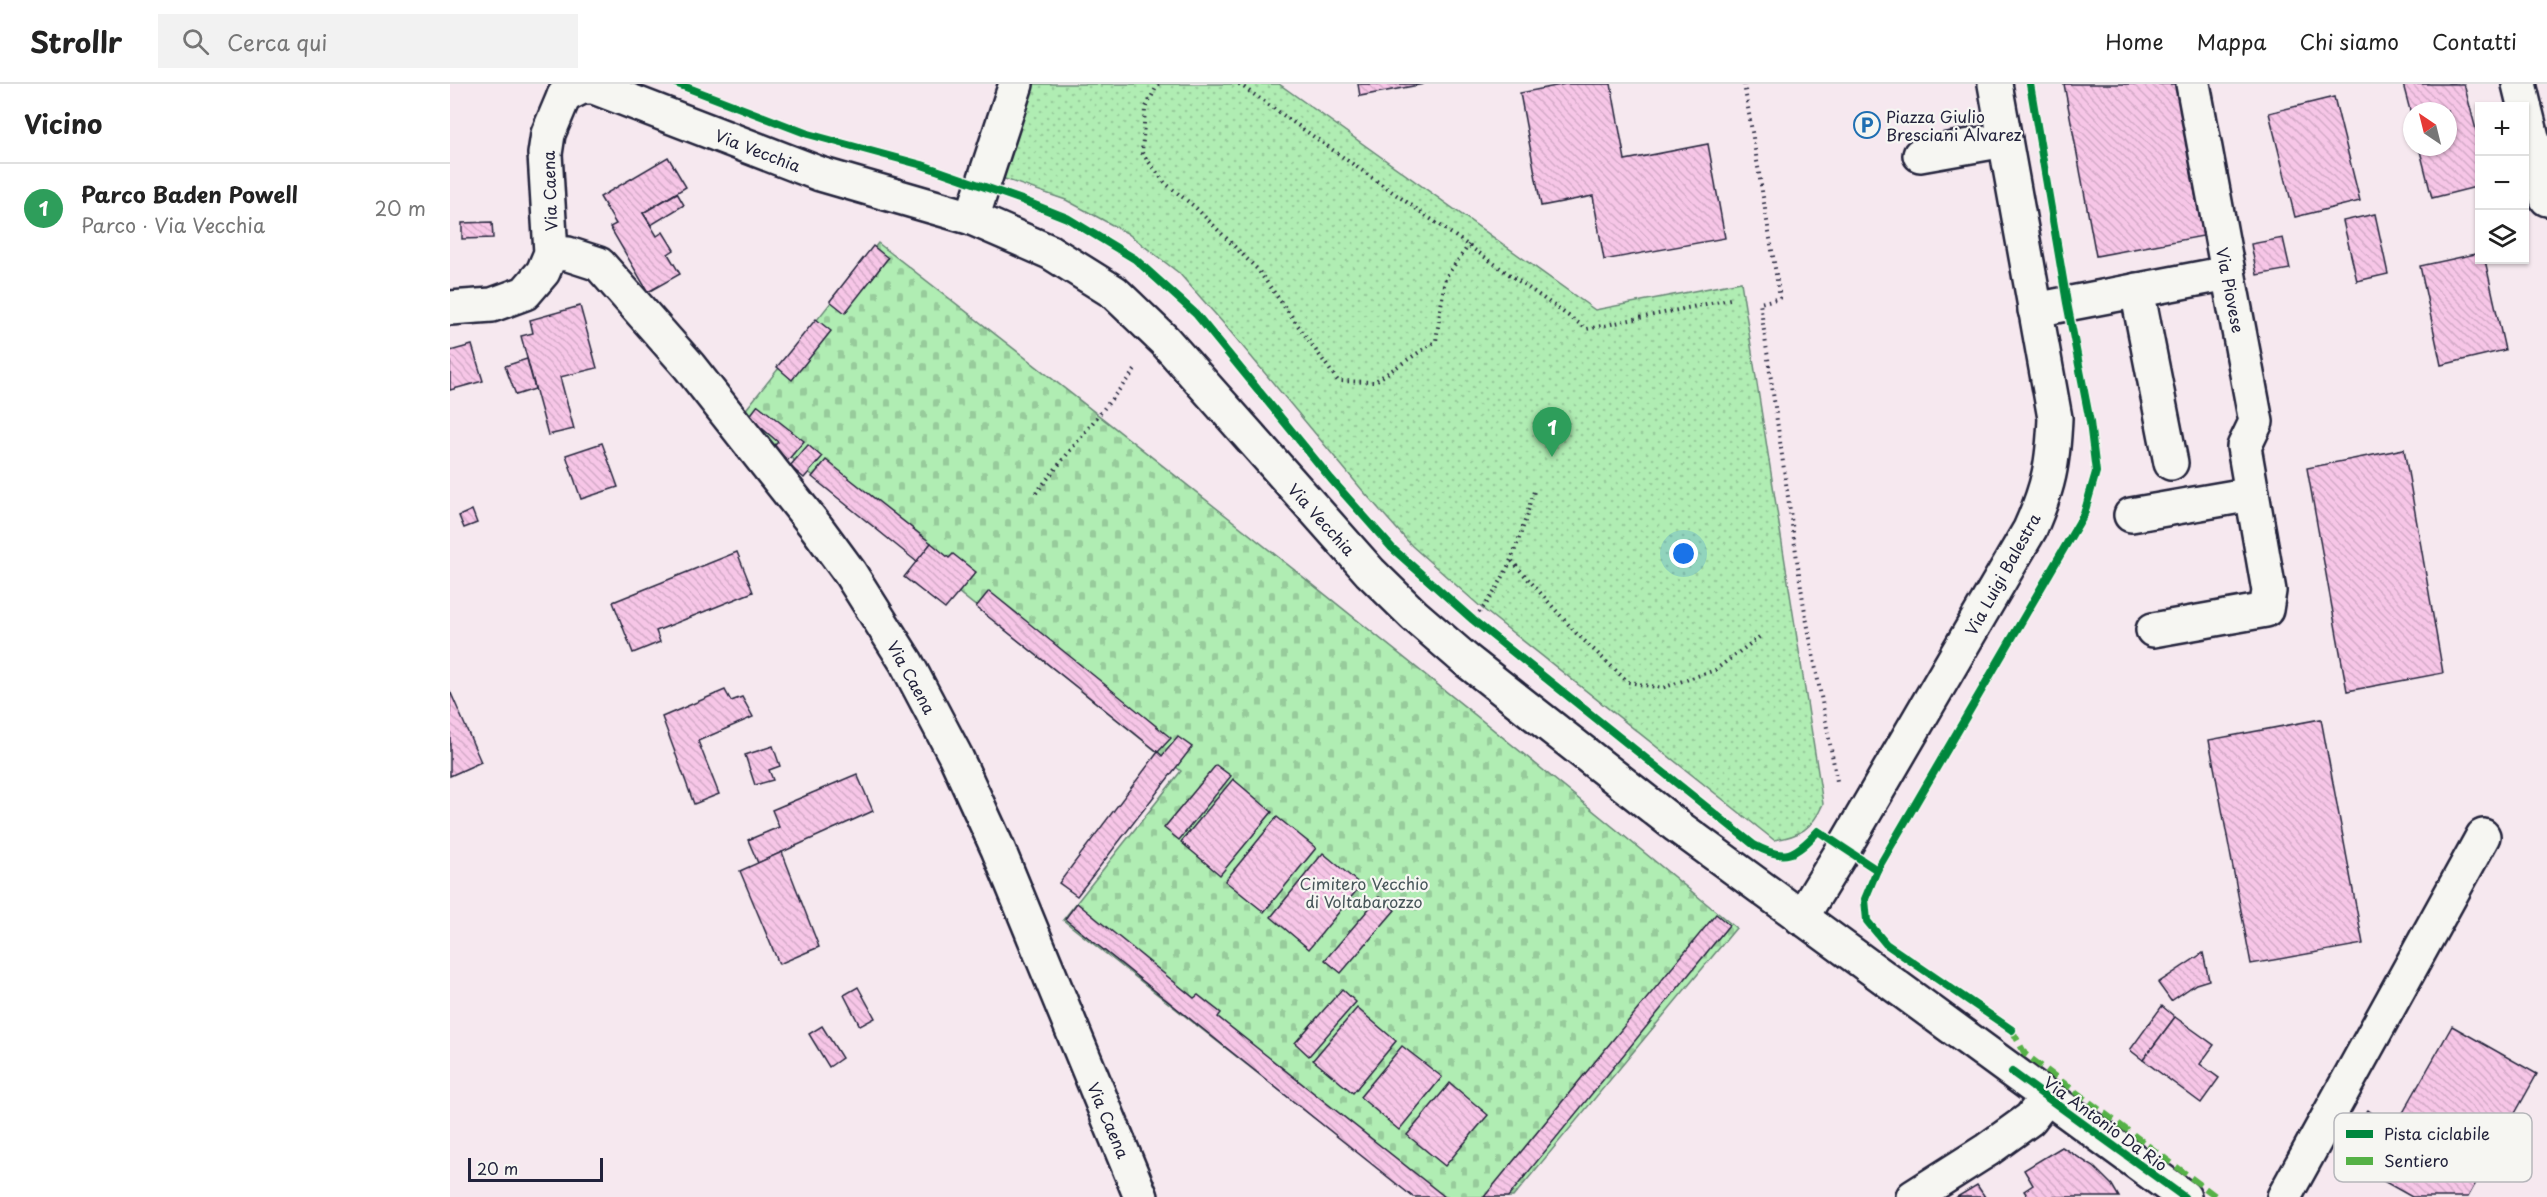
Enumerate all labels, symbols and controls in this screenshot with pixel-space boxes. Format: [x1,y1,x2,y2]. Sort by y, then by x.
search box [158,14,578,68]
text: Strollr [30,20,122,63]
icon: search [179,25,212,58]
text: Cerca qui [227,25,327,58]
text: Home [2105,25,2164,57]
text: Mappa [2197,25,2267,57]
text: Chi siamo [2300,25,2399,57]
text: Contatti [2432,25,2517,57]
north arrow [2403,102,2457,156]
map controls [2475,102,2529,264]
button: + [2475,102,2529,156]
text: Vicino [24,104,102,143]
place label: Piazza Giulio Bresciani Alvarez [1886,104,2022,146]
parking icon: Piazza Giulio Bresciani Alvarez [1852,110,1882,140]
street label: Via Vecchia [712,123,804,177]
street label: Via Caena [536,150,562,232]
button: − [2475,156,2529,210]
text: Parco Baden Powell [81,177,298,210]
text: 1 [39,193,48,223]
text: 20 m [374,193,426,223]
text: Parco · Via Vecchia [81,210,265,240]
button: layers [2475,210,2529,264]
street label: Via Piovese [2211,245,2251,335]
pin: 1 [1532,408,1572,457]
street label: Via Vecchia [1283,477,1361,561]
street label: Via Luigi Balestra [1958,508,2046,639]
your location [1669,539,1698,568]
street label: Via Caena [882,636,942,718]
park label: Cimitero Vecchio di Voltabarozzo [1299,871,1429,913]
street label: Via Antonio Da Rio [2039,1070,2173,1176]
street label: Via Caena [1082,1078,1136,1162]
legend [2334,1113,2532,1182]
text: Pista ciclabile [2384,1121,2490,1145]
text: Sentiero [2384,1148,2449,1172]
scale bar [468,1155,603,1182]
text: 20 m [477,1156,518,1180]

